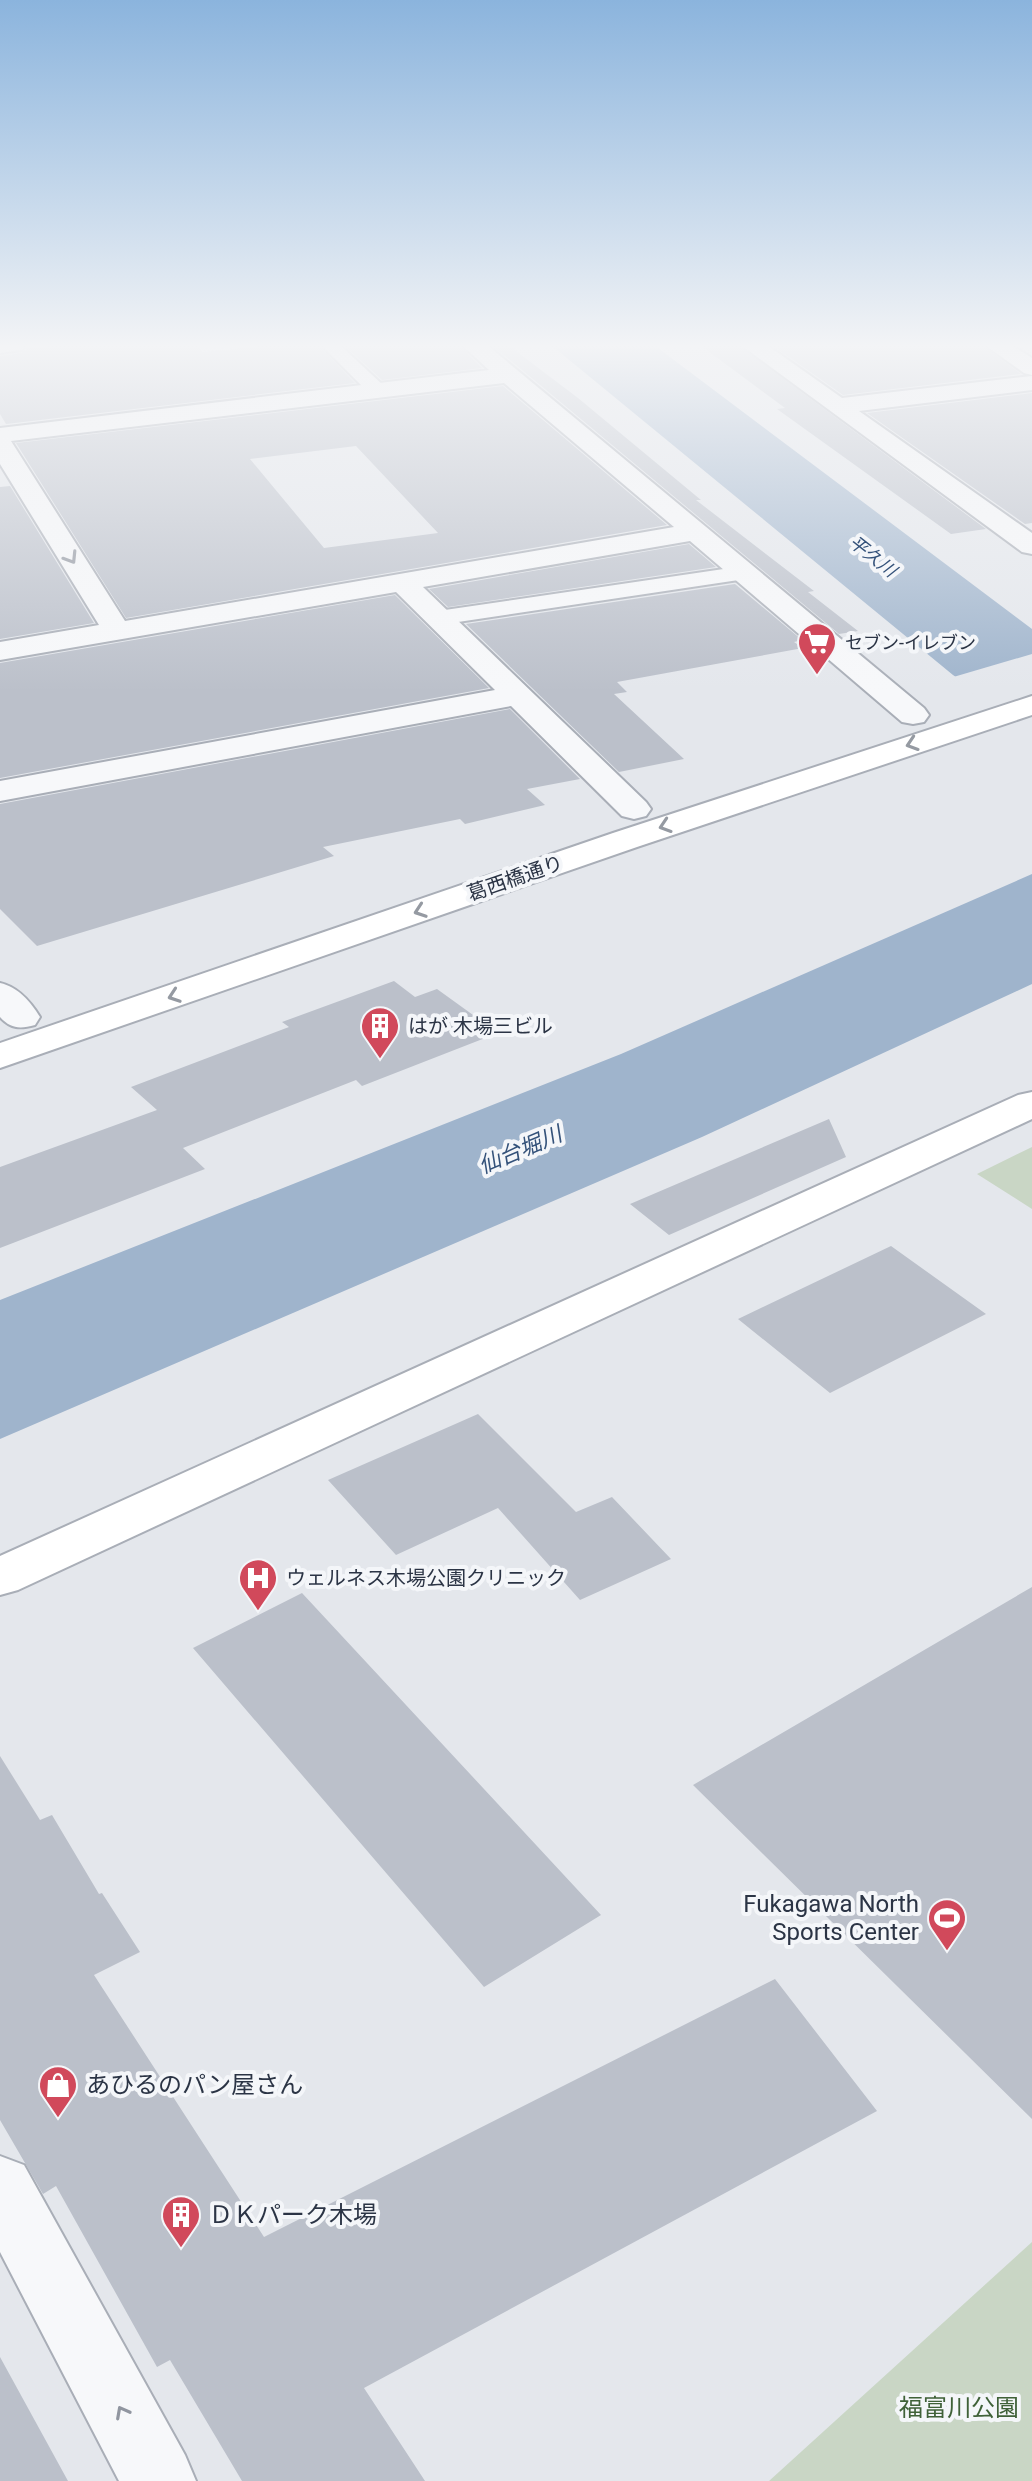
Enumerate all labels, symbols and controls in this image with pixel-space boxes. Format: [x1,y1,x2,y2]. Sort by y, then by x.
water label: 平久川 [845,531,902,582]
one-way arrow [61,549,76,564]
supermarket icon: セブン-イレブン [796,621,838,676]
place label: セブン-イレブン [845,632,976,653]
one-way arrow [906,734,920,750]
one-way arrow [659,817,673,833]
street label: 葛西橋通り [464,850,566,906]
one-way arrow [413,901,427,918]
one-way arrow [168,987,182,1003]
building icon: はが 木場三ビル [359,1005,401,1060]
place label: はが 木場三ビル [408,1014,553,1038]
water label: 仙台堀川 [475,1121,567,1179]
hospital icon: ウェルネス木場公園クリニック [237,1557,279,1612]
place label: ウェルネス木場公園クリニック [286,1566,566,1590]
place label: Fukagawa North Sports Center [743,1890,919,1946]
sports icon: Fukagawa North Sports Center [926,1897,968,1952]
shop icon: あひるのパン屋さん [37,2064,79,2119]
place label: あひるのパン屋さん [86,2071,303,2099]
building icon: ＤＫパーク木場 [160,2194,202,2249]
place label: ＤＫパーク木場 [209,2201,377,2229]
park label: 福富川公園 [899,2394,1019,2422]
one-way arrow [117,2406,132,2421]

